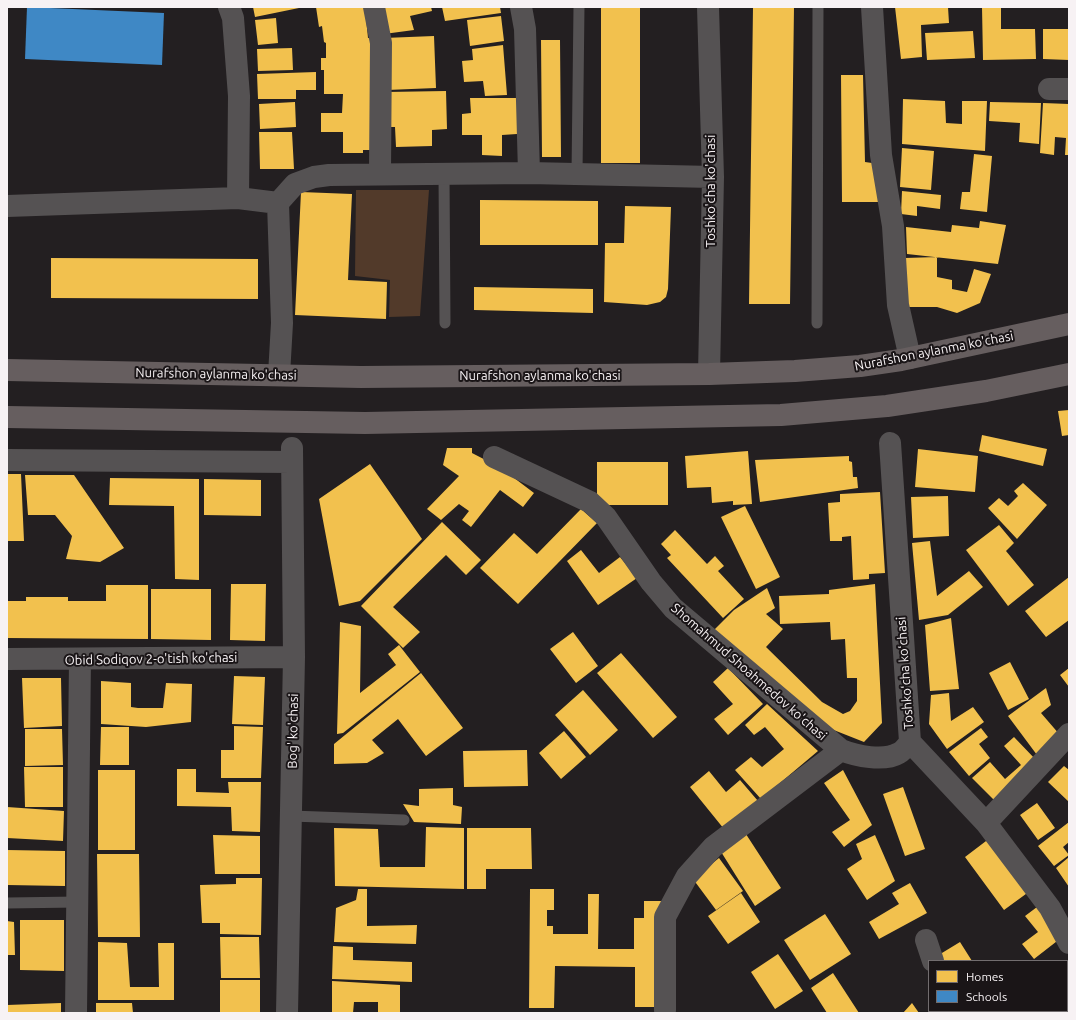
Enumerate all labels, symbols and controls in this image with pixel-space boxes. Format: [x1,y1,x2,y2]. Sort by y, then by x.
street label: Toshko'cha ko'chasi [703,135,719,247]
street label: Nurafshon aylanma ko'chasi [853,328,1015,374]
street label: Nurafshon aylanma ko'chasi [135,365,297,383]
street label: Nurafshon aylanma ko'chasi [459,368,621,384]
street label: Shomahmud Shoahmedov ko'chasi [668,600,830,744]
street label: Toshkoʻcha koʻchasi [893,616,917,730]
street label: Obid Sodiqov 2-o'tish ko'chasi [65,650,237,668]
street label: Bog' ko'chasi [285,693,301,769]
legend [928,960,1068,1012]
text: Homes [966,970,1004,983]
text: Schools [966,990,1007,1003]

